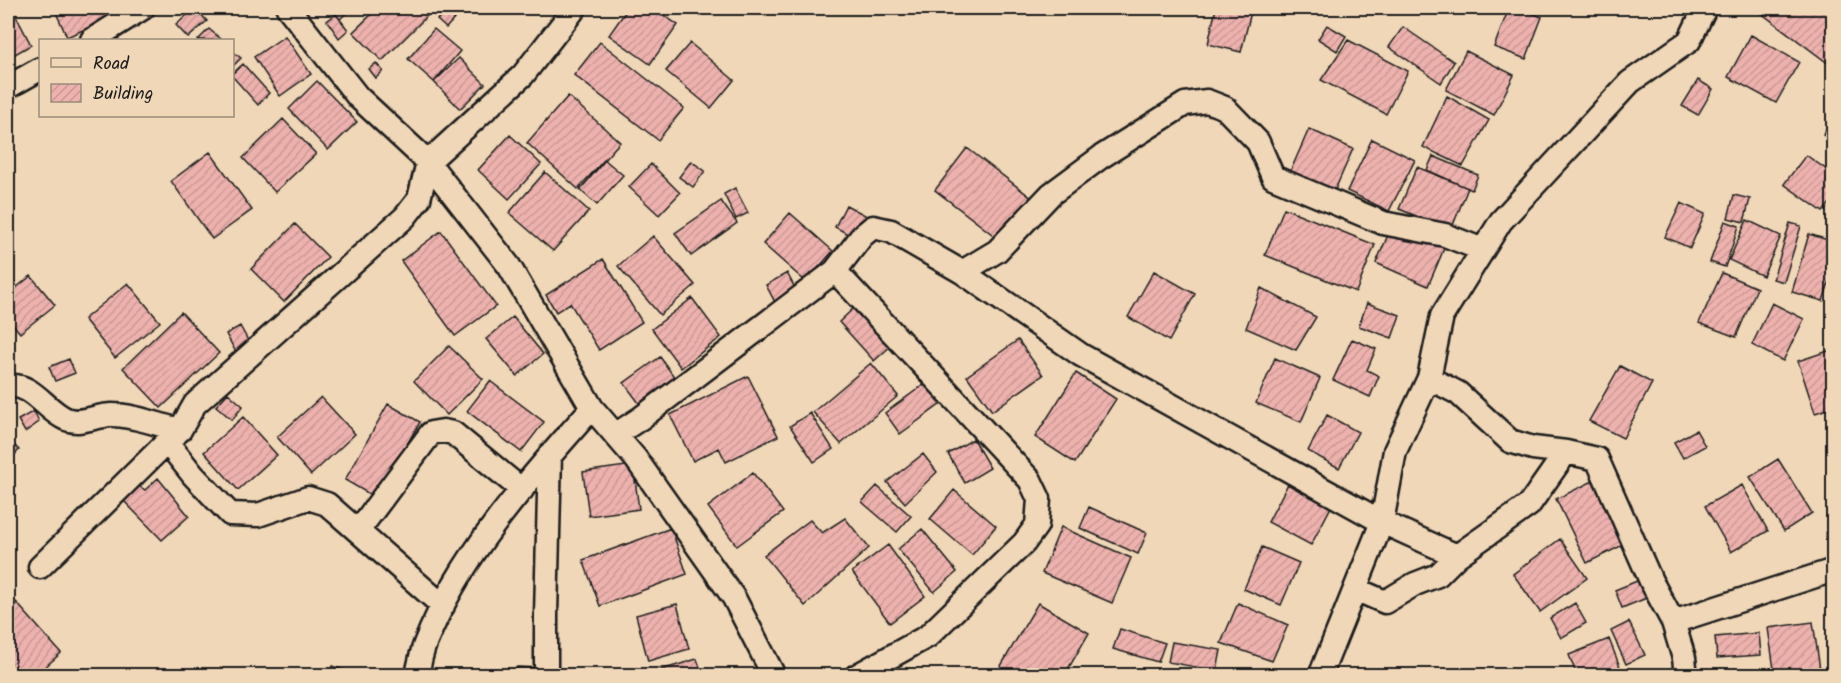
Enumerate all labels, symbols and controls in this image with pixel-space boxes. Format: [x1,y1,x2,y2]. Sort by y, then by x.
legend [39,39,234,117]
text: Road [93,50,130,79]
text: Building [93,80,153,109]

